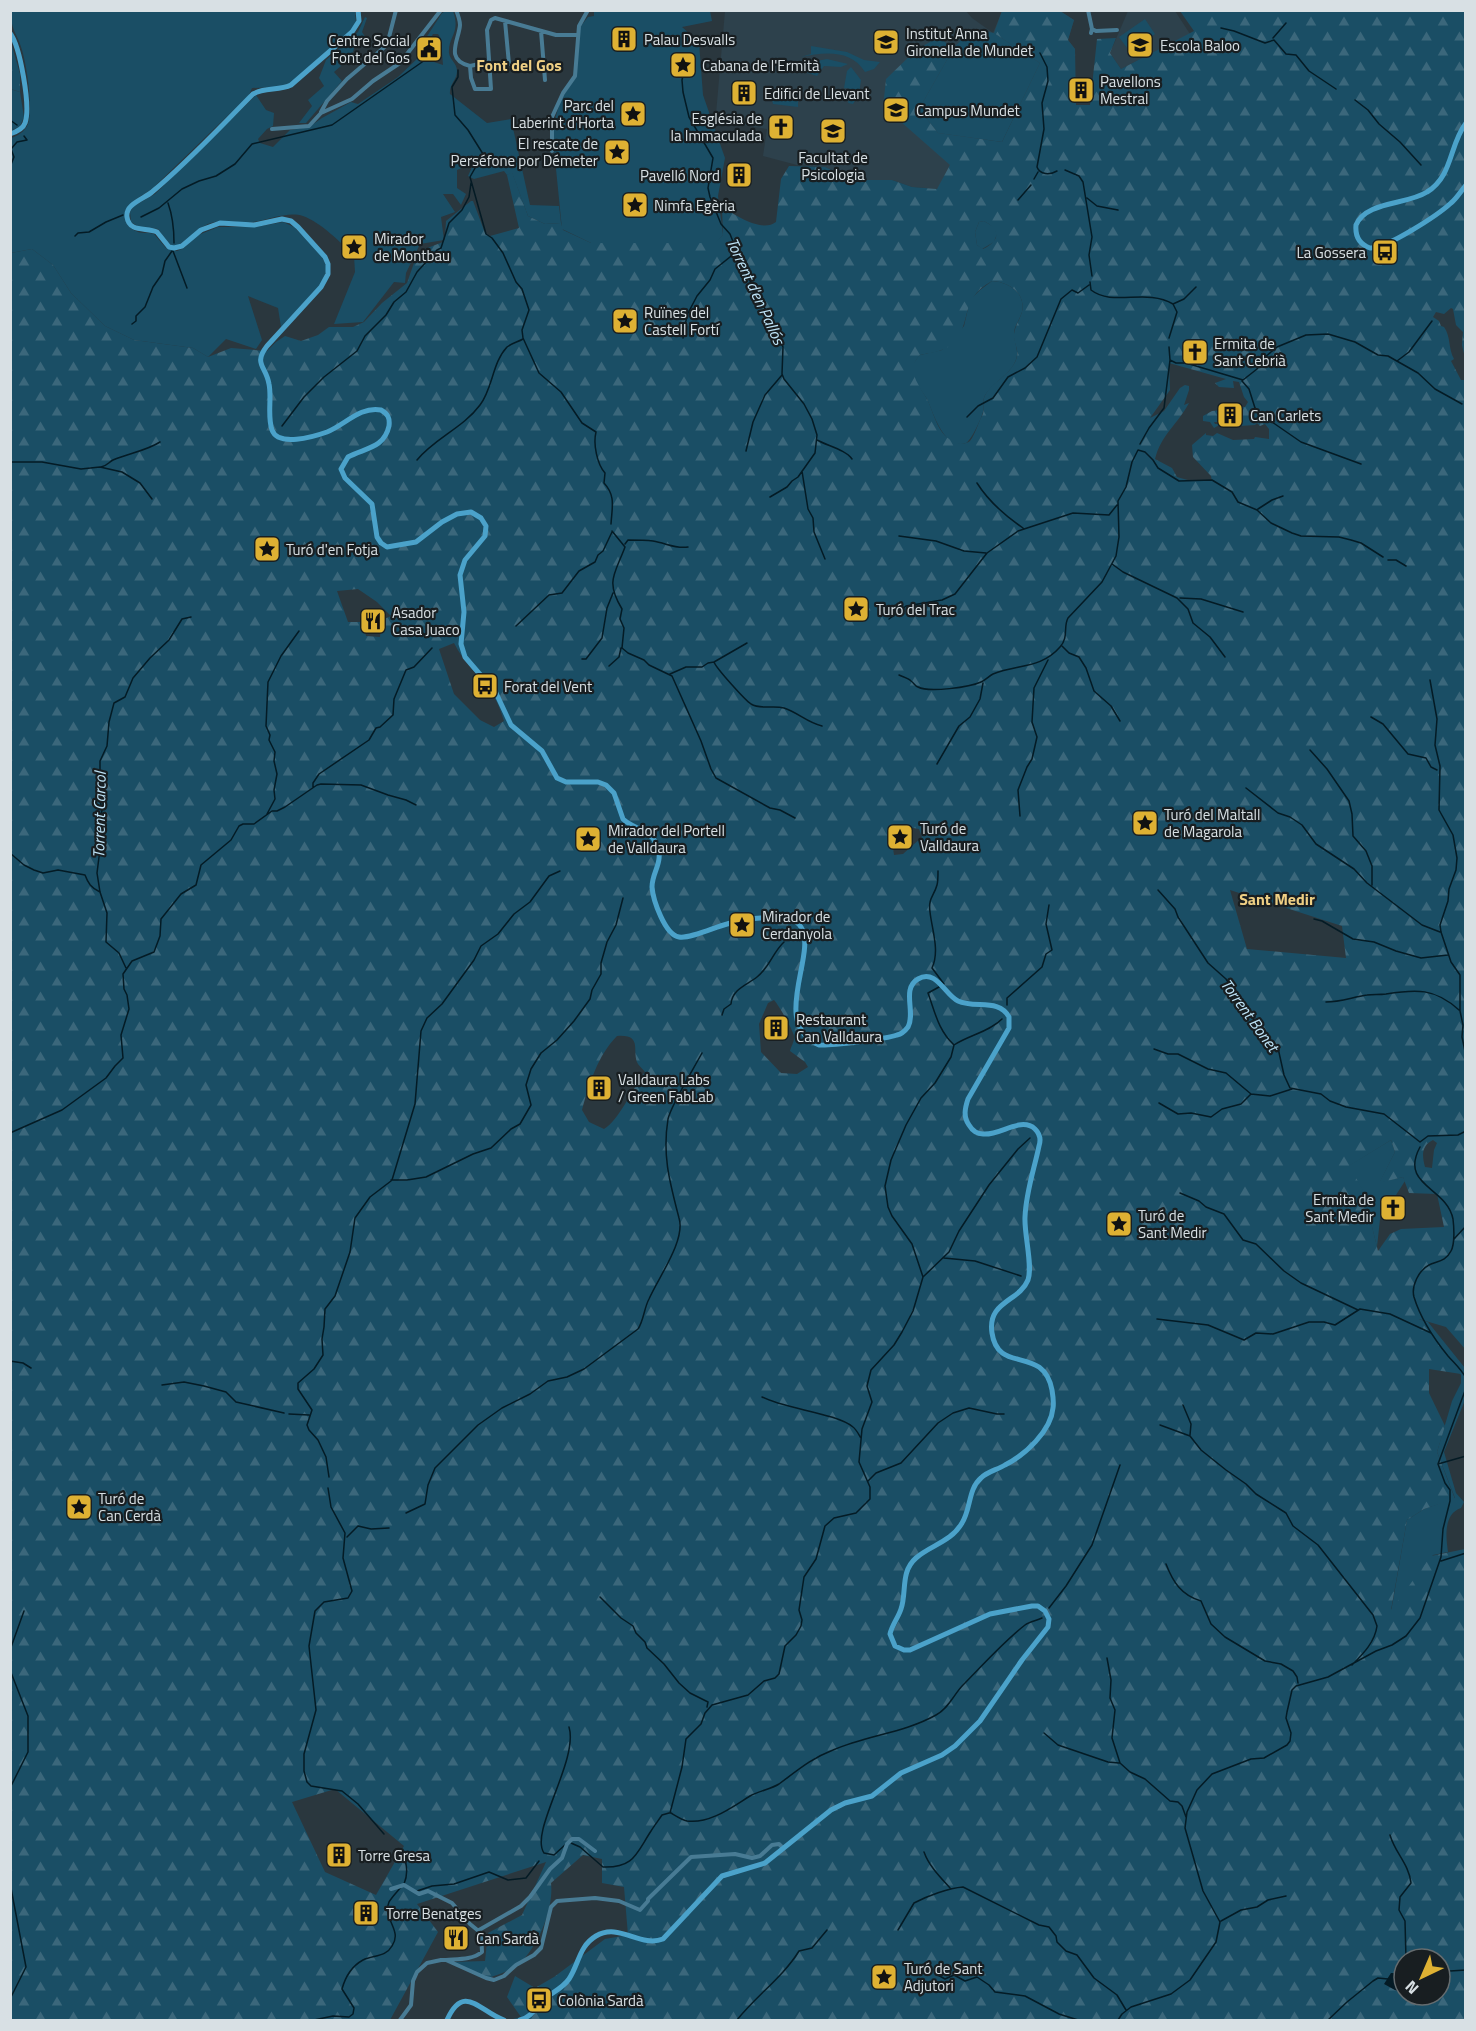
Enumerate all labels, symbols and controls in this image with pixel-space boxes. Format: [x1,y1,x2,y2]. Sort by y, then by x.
place label: Institut Anna Gironella de Mundet [906,22,1034,62]
building icon: Palau Desvalls [609,24,639,54]
school or university icon: Institut Anna Gironella de Mundet [871,27,901,57]
place label: Palau Desvalls [644,28,735,51]
place label: Centre Social Font del Gos [328,29,410,69]
school or university icon: Escola Baloo [1125,30,1155,60]
public building icon: Centre Social Font del Gos [414,34,444,64]
place label: Escola Baloo [1160,34,1240,57]
place icon: Cabana de l'Ermità [668,50,698,80]
district label: Font del Gos [476,53,562,77]
place label: Cabana de l'Ermità [702,54,820,77]
place label: Pavellons Mestral [1100,70,1161,110]
building icon: Pavellons Mestral [1066,75,1096,105]
building icon: Edifici de Llevant [729,78,759,108]
place label: Edifici de Llevant [764,82,870,105]
place label: Parc del Laberint d'Horta [512,94,614,134]
school or university icon: Campus Mundet [881,95,911,125]
place icon: Parc del Laberint d'Horta [618,99,648,129]
place label: Campus Mundet [916,99,1020,122]
place label: Església de la Immaculada [670,107,762,147]
church icon: Església de la Immaculada [766,112,796,142]
school or university icon: Facultat de Psicologia [818,116,848,146]
place label: El rescate de Perséfone por Démeter [451,132,598,172]
place icon: El rescate de Perséfone por Démeter [602,137,632,167]
place label: Facultat de Psicologia [798,146,868,186]
building icon: Pavelló Nord [724,160,754,190]
place label: Pavelló Nord [640,164,720,187]
place icon: Nimfa Egèria [620,190,650,220]
place label: Nimfa Egèria [654,194,736,217]
place label: Mirador de Montbau [374,227,450,267]
place icon: Mirador de Montbau [339,232,369,262]
water label: Torrent d'en Pallós [721,234,792,349]
bus stop icon: La Gossera [1370,237,1400,267]
place label: La Gossera [1297,241,1366,264]
place label: Ruïnes del Castell Fortí [644,301,721,341]
place icon: Ruïnes del Castell Fortí [610,306,640,336]
place label: Ermita de Sant Cebrià [1214,332,1286,372]
church icon: Ermita de Sant Cebrià [1180,337,1210,367]
building icon: Can Carlets [1215,400,1245,430]
place label: Can Carlets [1250,404,1321,427]
place icon: Turó d'en Fotja [252,534,282,564]
place label: Turó d'en Fotja [286,538,379,561]
place icon: Turó del Trac [841,594,871,624]
place label: Turó del Trac [876,598,955,621]
place label: Asador Casa Juaco [392,601,460,641]
restaurant icon: Asador Casa Juaco [358,606,388,636]
bus stop icon: Forat del Vent [470,671,500,701]
place label: Forat del Vent [504,675,593,698]
water label: Torrent Carcol [86,770,112,858]
place label: Turó del Maltall de Magarola [1164,803,1260,843]
place icon: Turó del Maltall de Magarola [1130,808,1160,838]
place label: Turó de Valldaura [920,817,979,857]
place label: Mirador del Portell de Valldaura [608,819,725,859]
place icon: Turó de Valldaura [885,822,915,852]
place icon: Mirador del Portell de Valldaura [573,824,603,854]
district label: Sant Medir [1239,887,1315,911]
place label: Mirador de Cerdanyola [762,905,832,945]
place icon: Mirador de Cerdanyola [727,910,757,940]
water label: Torrent Bonet [1215,973,1286,1058]
place label: Restaurant Can Valldaura [796,1008,882,1048]
building icon: Restaurant Can Valldaura [761,1013,791,1043]
place label: Valldaura Labs / Green FabLab [618,1068,714,1108]
building icon: Valldaura Labs / Green FabLab [584,1073,614,1103]
place label: Ermita de Sant Medir [1305,1188,1374,1228]
church icon: Ermita de Sant Medir [1378,1193,1408,1223]
place label: Turó de Sant Medir [1138,1204,1207,1244]
place icon: Turó de Sant Medir [1104,1209,1134,1239]
place label: Turó de Can Cerdà [98,1487,162,1527]
place icon: Turó de Can Cerdà [64,1492,94,1522]
building icon: Torre Gresa [324,1840,354,1870]
place label: Torre Gresa [358,1844,430,1867]
building icon: Torre Benatges [351,1898,381,1928]
place label: Torre Benatges [386,1902,481,1925]
restaurant icon: Can Sardà [441,1923,471,1953]
place label: Can Sardà [476,1927,540,1950]
north arrow [1392,1947,1452,2007]
place label: Turó de Sant Adjutori [904,1957,983,1997]
place icon: Turó de Sant Adjutori [869,1962,899,1992]
text: N [1399,1975,1424,2000]
bus stop icon: Colònia Sardà [524,1985,554,2015]
place label: Colònia Sardà [558,1989,644,2012]

